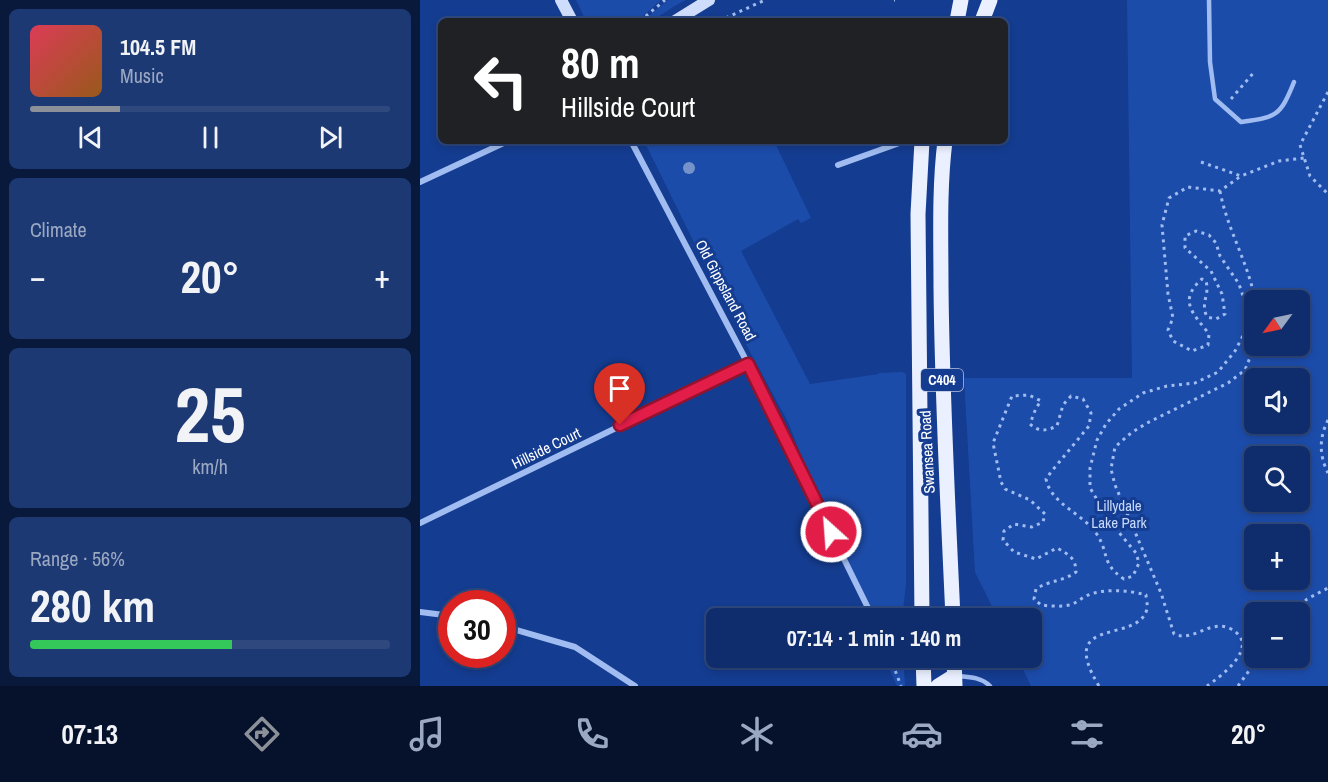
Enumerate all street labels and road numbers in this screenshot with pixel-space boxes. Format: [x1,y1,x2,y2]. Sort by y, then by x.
street label: Old Gippsland Road [691,236,761,344]
road number: C404 [921,369,963,391]
street label: Swansea Road [914,410,940,494]
street label: Hillside Court [508,422,585,474]

